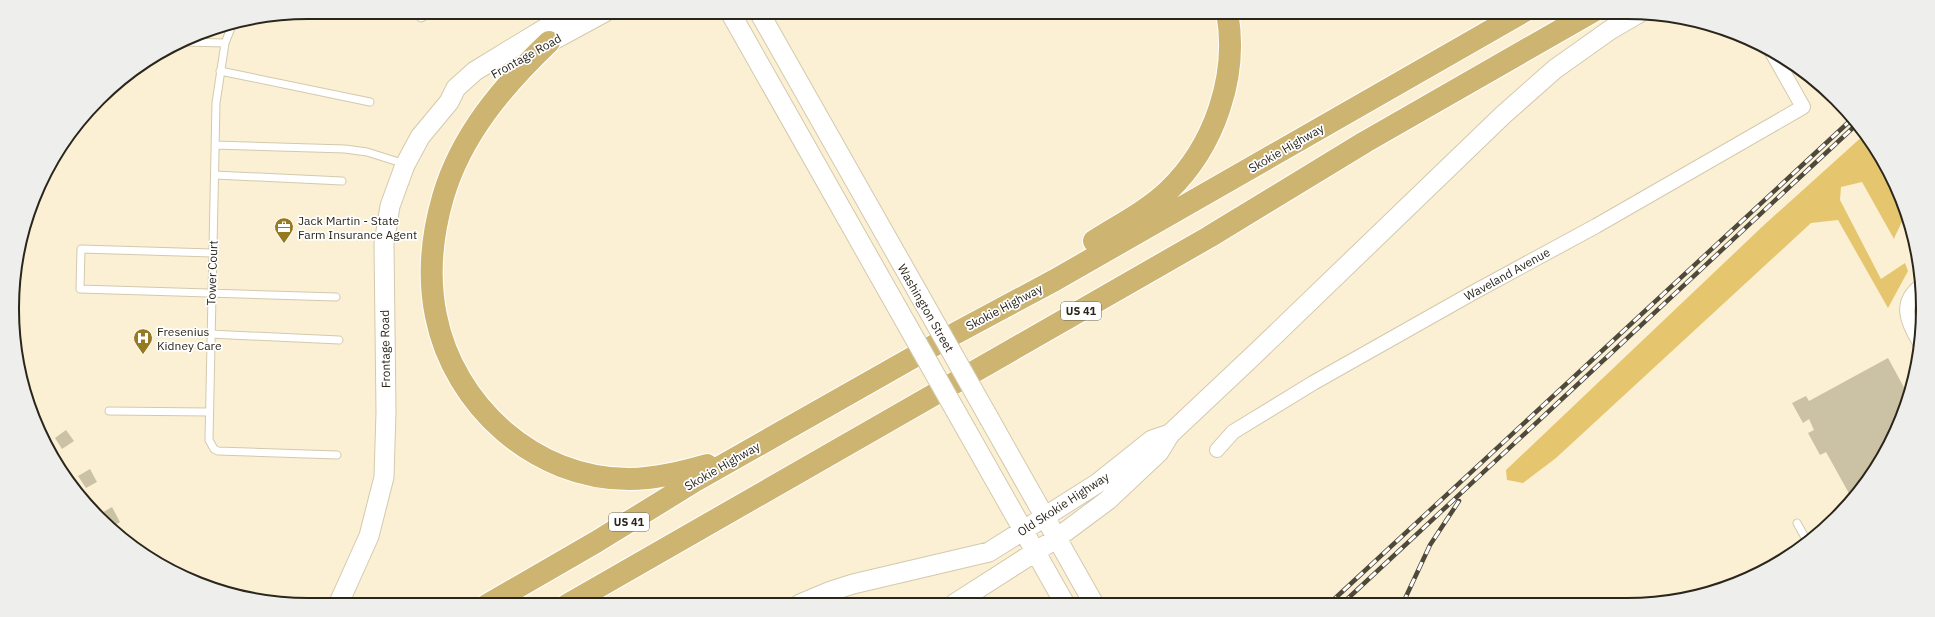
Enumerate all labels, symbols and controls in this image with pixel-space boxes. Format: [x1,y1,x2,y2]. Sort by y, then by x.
street label: Frontage Road [488,30,564,82]
street label: Skokie Highway [1246,120,1326,176]
place label: Jack Martin - State Farm Insurance Agent [298,213,417,242]
office icon: Jack Martin - State Farm Insurance Agent [273,216,295,244]
street label: Tower Court [203,240,221,306]
street label: Waveland Avenue [1462,244,1553,304]
street label: Washington Street [895,261,957,355]
street label: Skokie Highway [963,281,1045,333]
road number: US 41 [1061,302,1101,320]
street label: Frontage Road [377,310,393,388]
place label: Fresenius Kidney Care [157,324,222,353]
hospital icon: Fresenius Kidney Care [132,327,154,355]
street label: Skokie Highway [682,438,762,494]
street label: Old Skokie Highway [1014,469,1112,539]
road number: US 41 [609,513,649,531]

